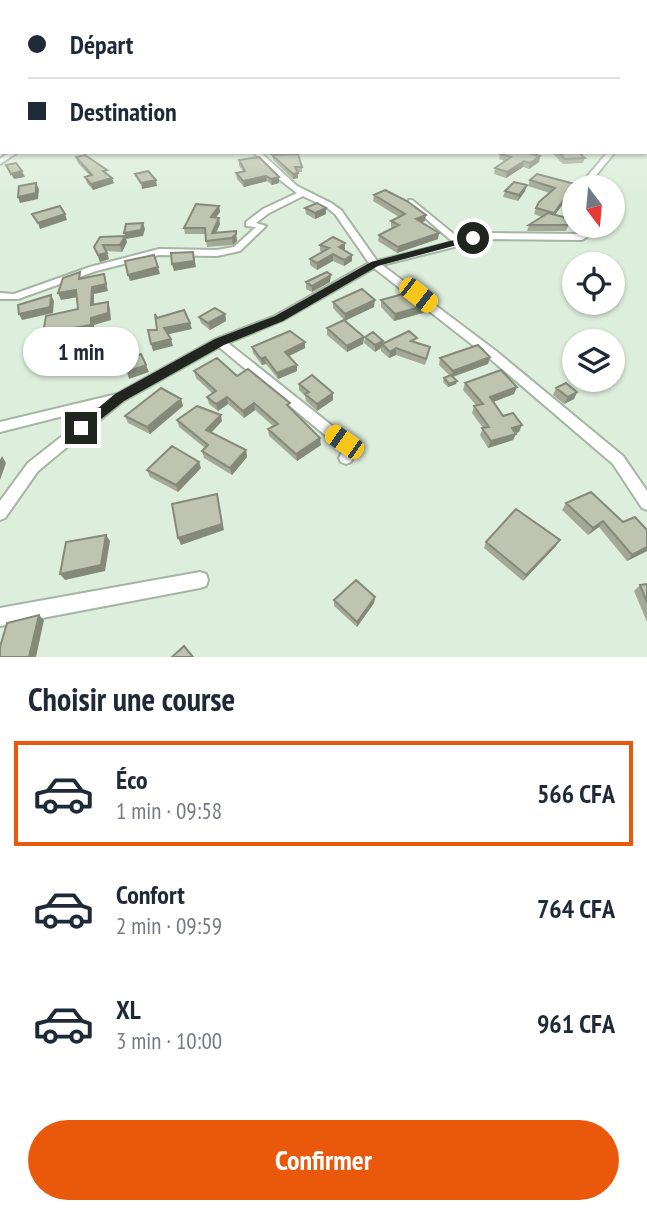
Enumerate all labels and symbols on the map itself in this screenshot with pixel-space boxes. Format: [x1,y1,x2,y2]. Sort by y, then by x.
north arrow [562,175,625,238]
route start [457,222,489,254]
car [395,274,442,316]
callout: 1 min [23,326,139,376]
route end [65,412,97,444]
car [321,421,368,463]

